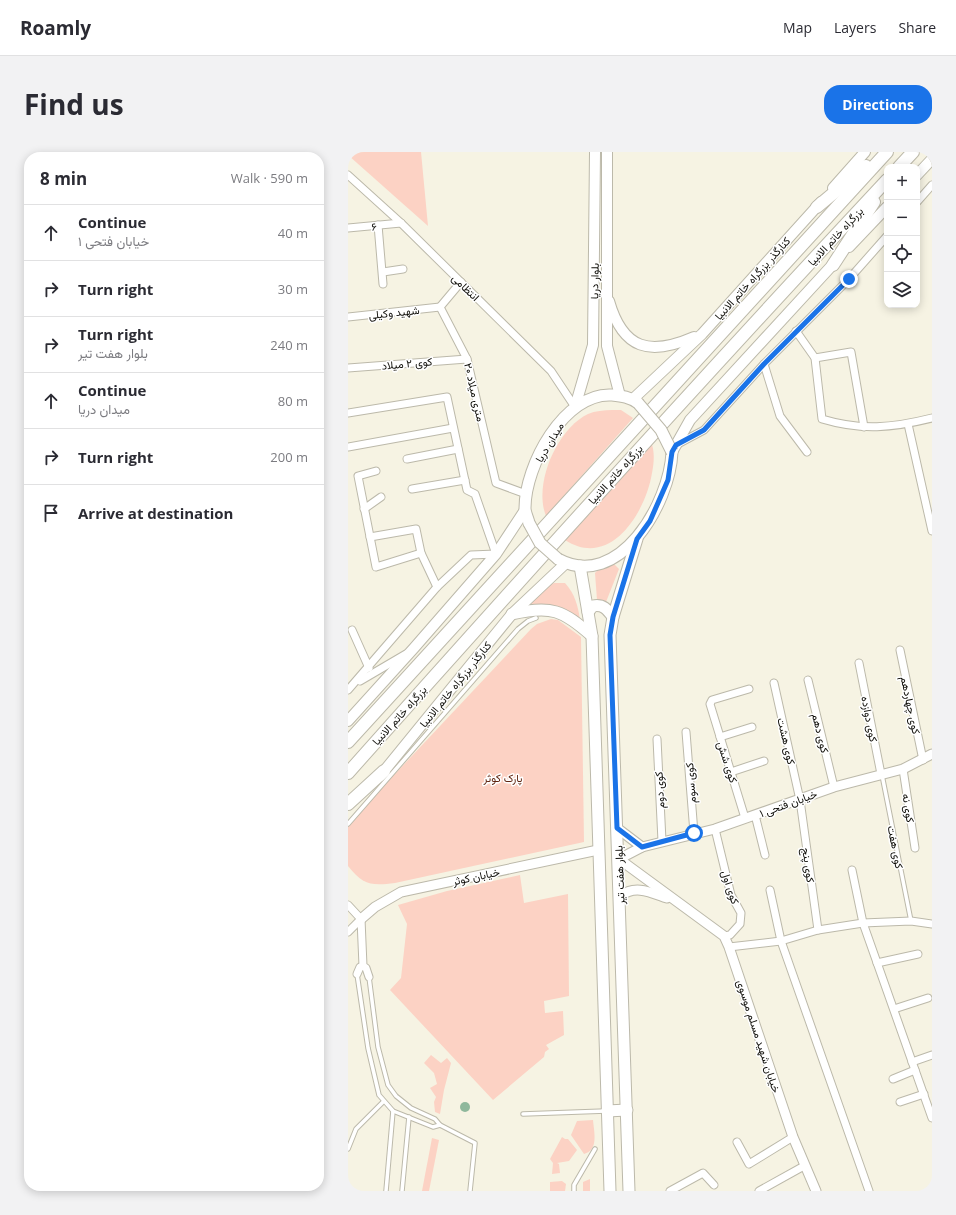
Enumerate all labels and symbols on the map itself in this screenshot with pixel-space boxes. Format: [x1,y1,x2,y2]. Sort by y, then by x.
street label: بزرگراه خاتم الانبیا [804,203,867,269]
street label: ۶ [371,218,377,234]
street label: کنارگذر بزرگراه خاتم الانبیا [711,233,794,323]
street label: بلوار دریا [586,263,602,299]
street label: انتظامی [449,270,483,304]
route end [840,270,858,288]
street label: شهید وکیلی [368,302,421,322]
street label: کوی ۲ میلاد [381,353,433,373]
street label: ۲۰ متری میلاد [461,361,489,423]
street label: میدان دریا [531,419,567,465]
street label: بزرگراه خاتم الانبیا [584,441,646,508]
street label: کنارگذر بزرگراه خاتم الانبیا [416,638,495,731]
street label: کوی چهاردهم [897,675,924,736]
street label: بزرگراه خاتم الانبیا [368,682,430,749]
street label: کوی دوازده [858,695,882,743]
street label: کوی دهم [808,712,833,755]
street label: کوی هشت [774,716,800,766]
street label: کوی شش [714,739,742,785]
street label: کوی سوم [681,762,700,804]
park label: پارک کوثر [483,770,522,786]
street label: کوی دوم [651,771,668,809]
street label: خیابان فتحی ۱ [757,786,819,820]
street label: کوی نه [899,792,919,824]
route start [685,824,703,842]
street label: کوی هفت [884,824,908,870]
street label: بلوار هفت تیر [610,845,628,906]
street label: کوی پنج [798,847,819,884]
street label: خیابان کوثر [450,864,501,889]
street label: کوی اول [718,868,744,906]
street label: خیابان شهید مسلم موسوی [733,978,784,1095]

